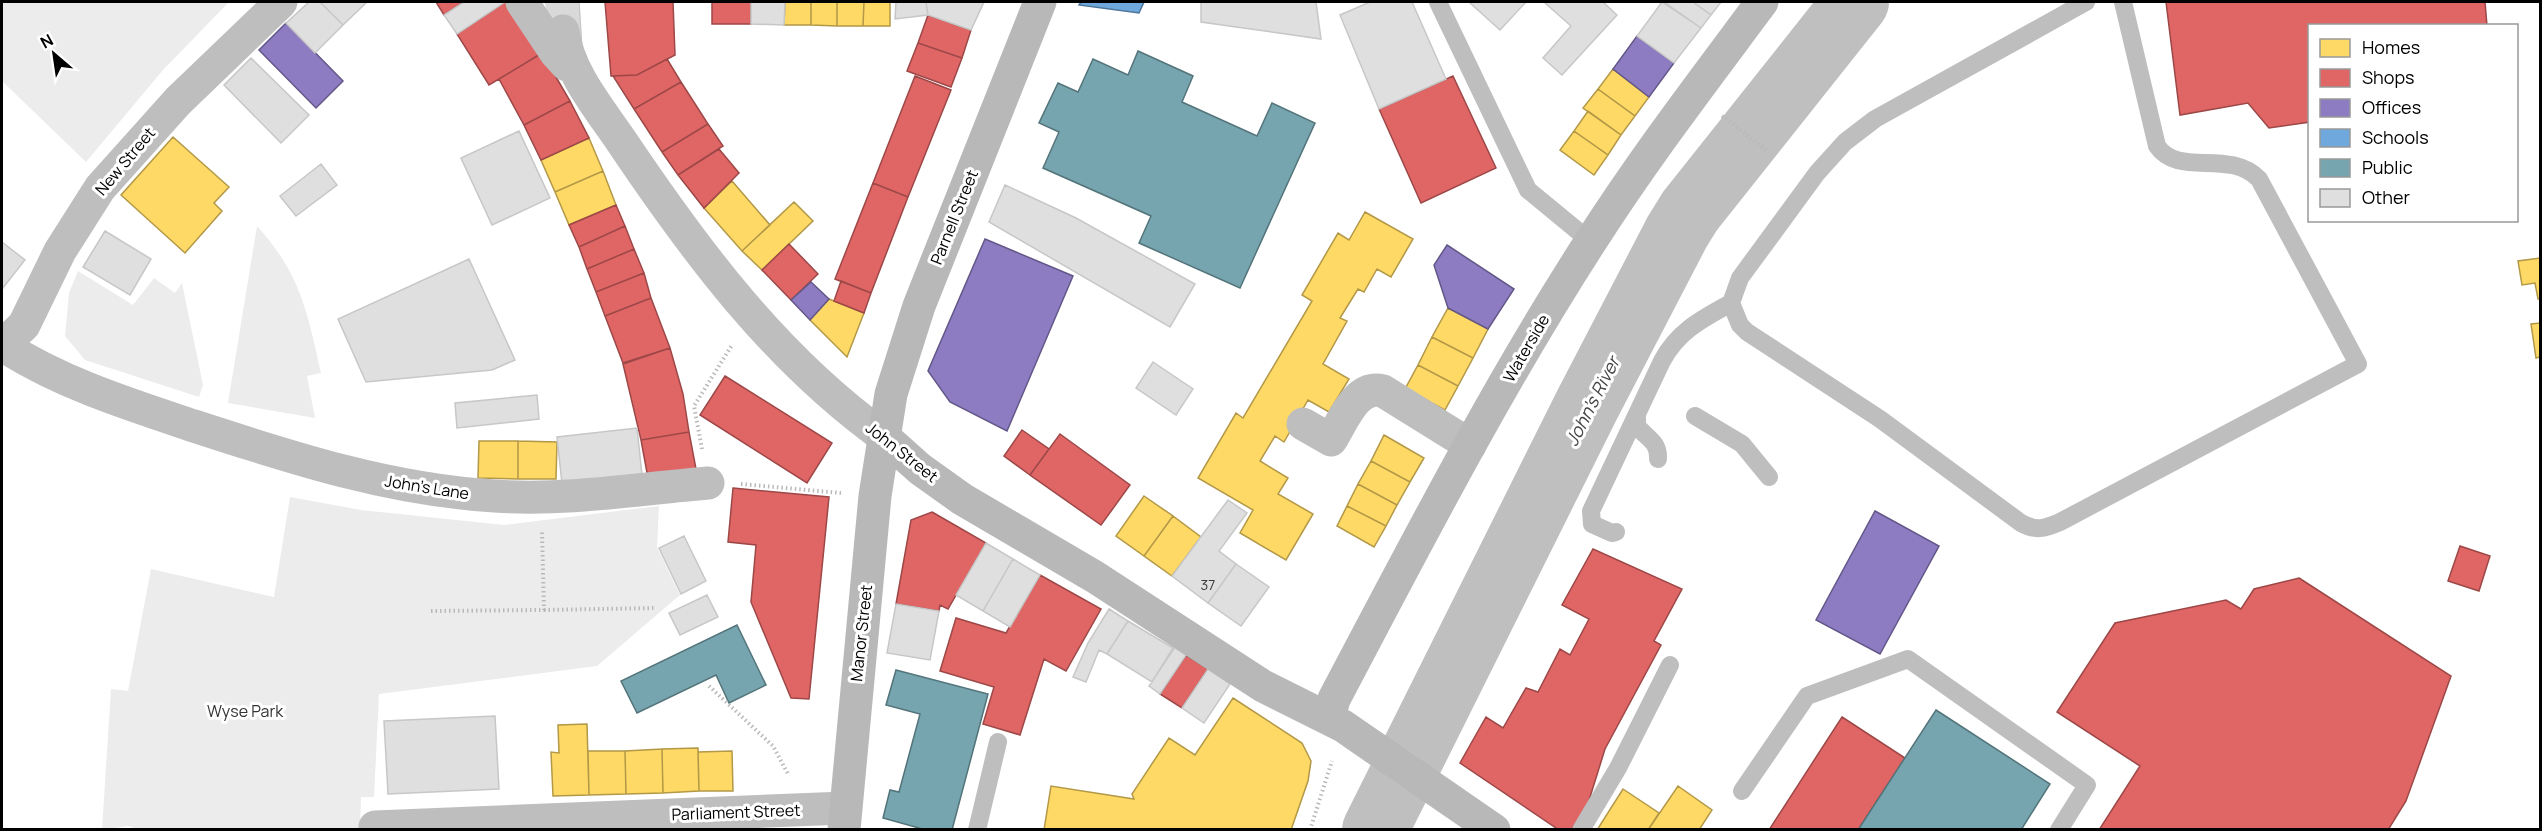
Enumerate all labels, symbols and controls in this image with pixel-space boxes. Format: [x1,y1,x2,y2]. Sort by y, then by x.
north arrow [24,24,84,84]
legend [2308,24,2518,222]
text: N [36,28,57,53]
text: Homes [2362,35,2420,59]
text: Shops [2362,65,2414,89]
text: Offices [2362,95,2421,119]
street label: New Street [90,122,160,200]
text: Schools [2362,125,2429,149]
text: Public [2362,155,2413,179]
street label: Parnell Street [925,166,983,268]
text: Other [2362,185,2410,209]
street label: Waterside [1498,310,1554,386]
water label: John's River [1559,350,1626,449]
street label: John Street [861,417,943,487]
street label: John's Lane [383,469,471,505]
house number: 37 [1201,575,1215,594]
street label: Manor Street [845,584,877,682]
park label: Wyse Park [207,700,284,722]
street label: Parliament Street [671,799,801,825]

